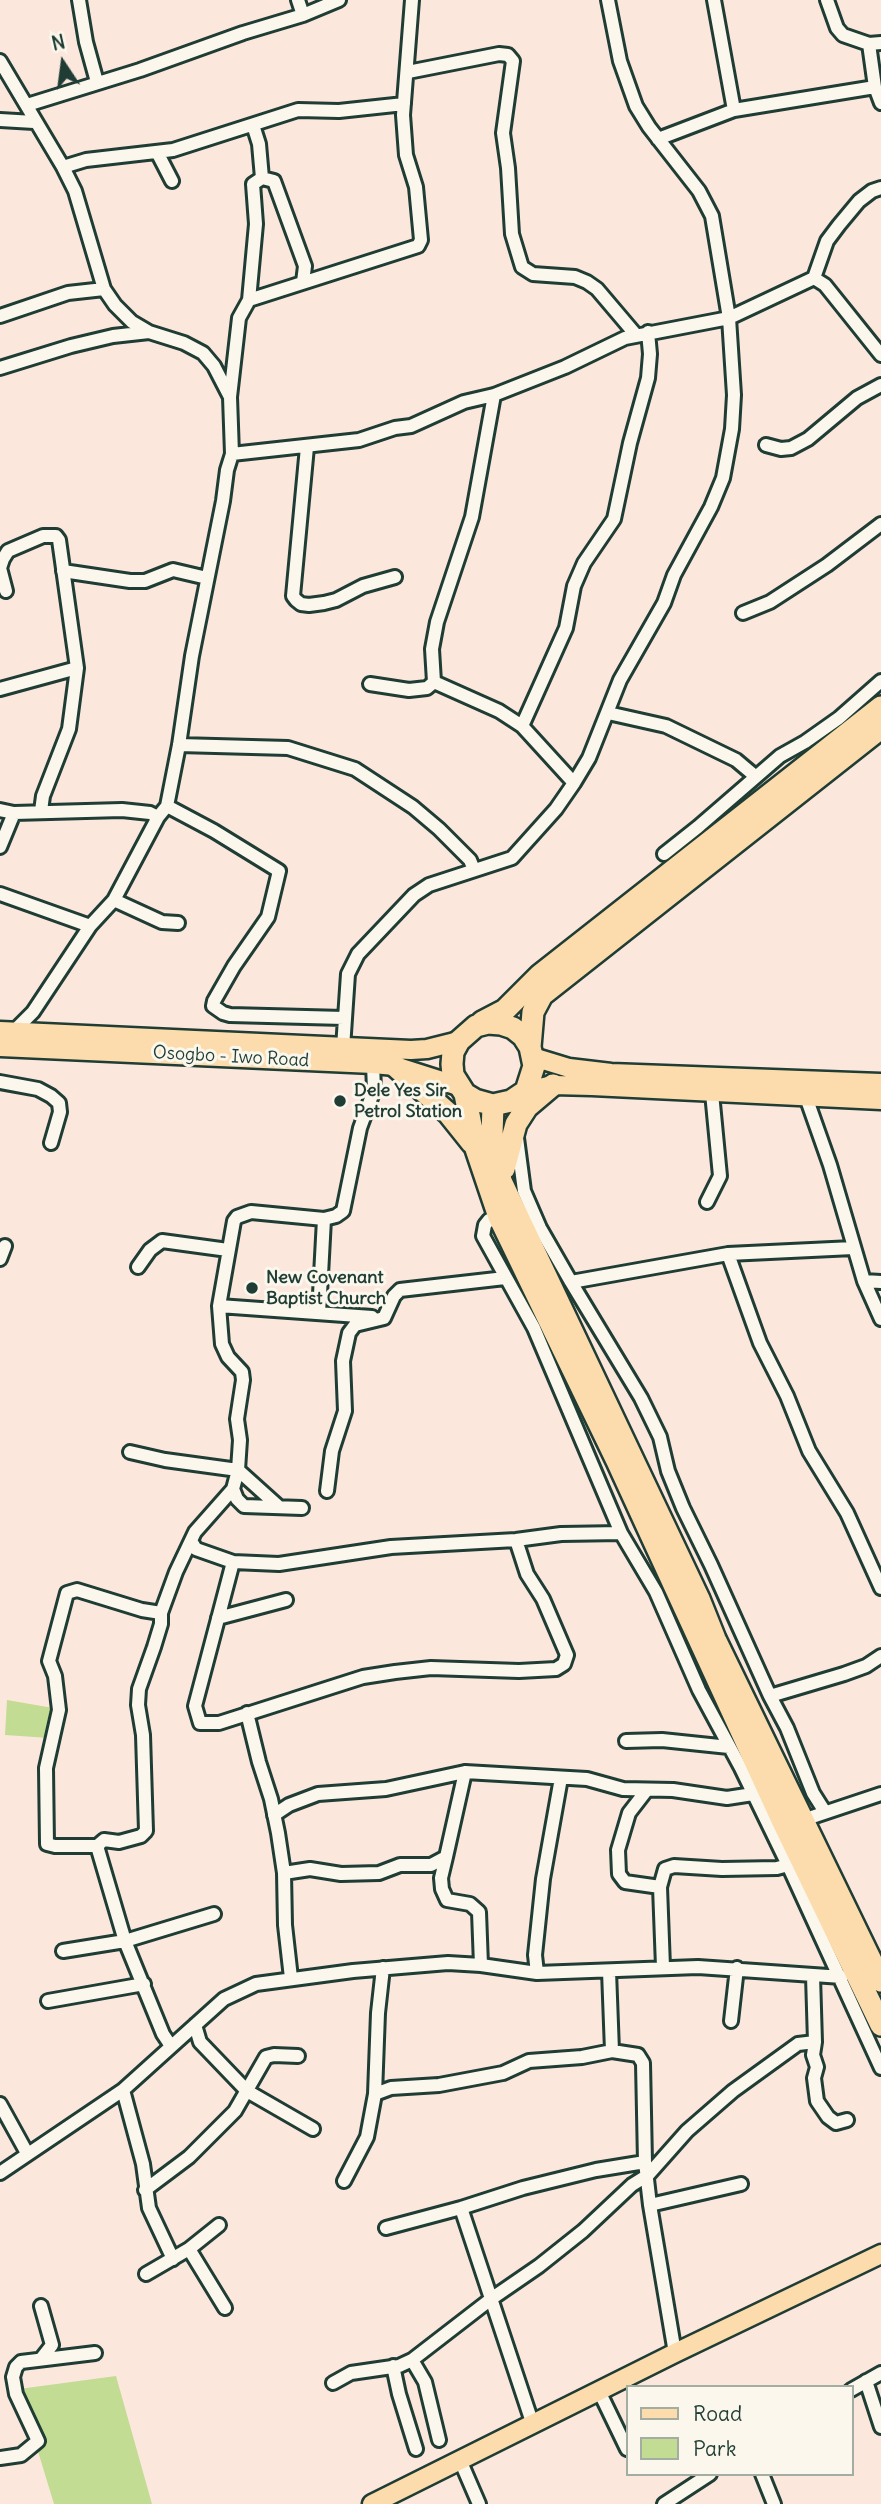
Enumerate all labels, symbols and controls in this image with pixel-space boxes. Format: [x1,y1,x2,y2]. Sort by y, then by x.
north arrow [28,28,98,98]
text: N [49,29,67,56]
street label: Osogbo - Iwo Road [152,1042,310,1072]
place label: Dele Yes Sir Petrol Station [354,1080,462,1122]
marker: Dele Yes Sir Petrol Station [332,1093,348,1109]
place label: New Covenant Baptist Church [266,1267,386,1310]
marker: New Covenant Baptist Church [244,1280,260,1296]
legend [626,2385,853,2476]
text: Road [693,2400,742,2427]
text: Park [693,2435,736,2462]

